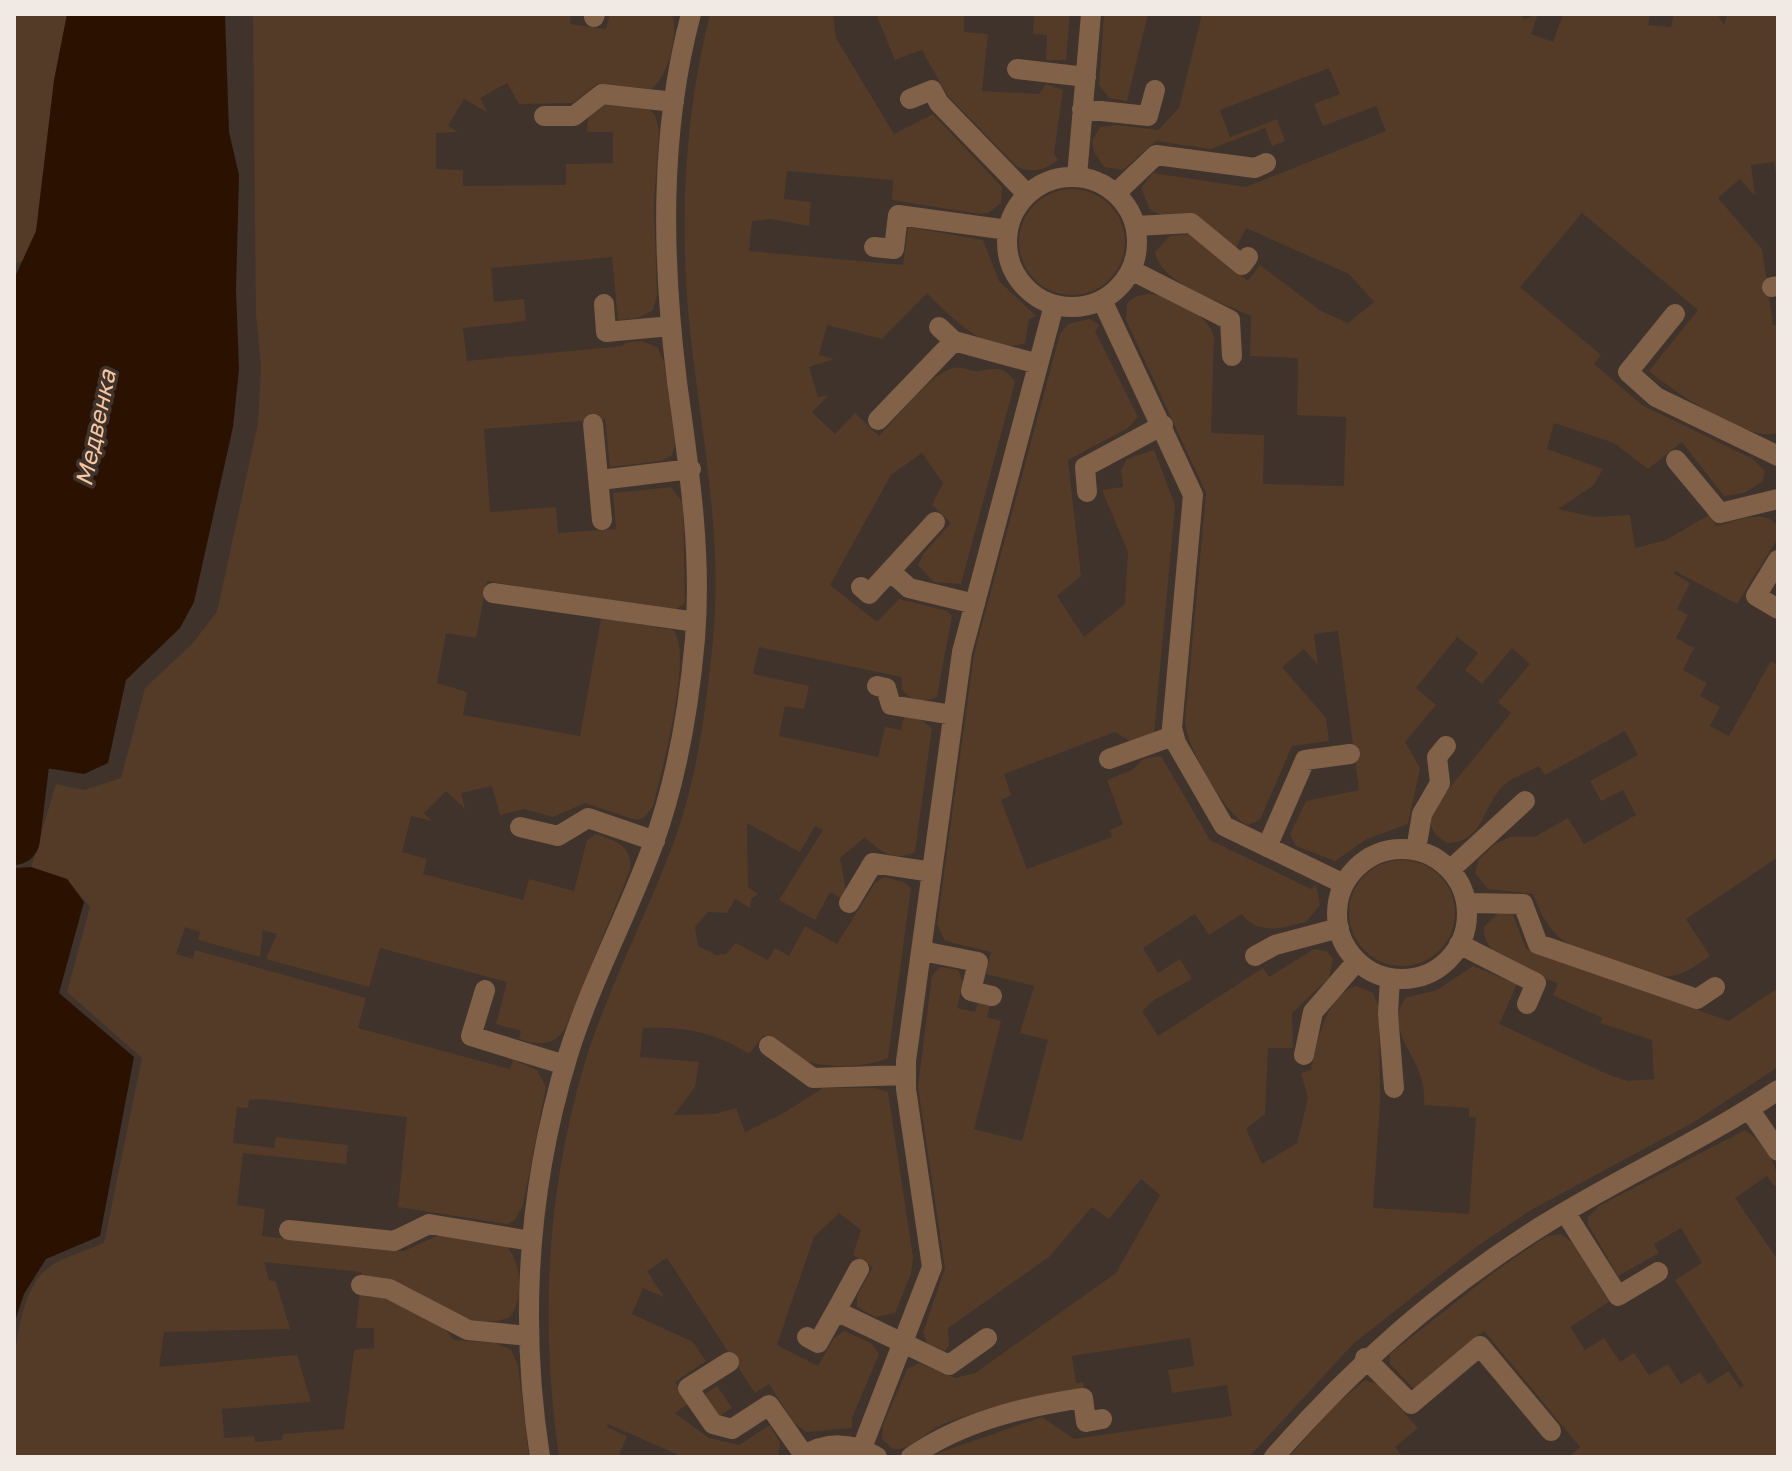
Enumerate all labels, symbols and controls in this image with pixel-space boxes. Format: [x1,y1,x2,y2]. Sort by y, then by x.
water label: Медвенка [68,366,121,488]

